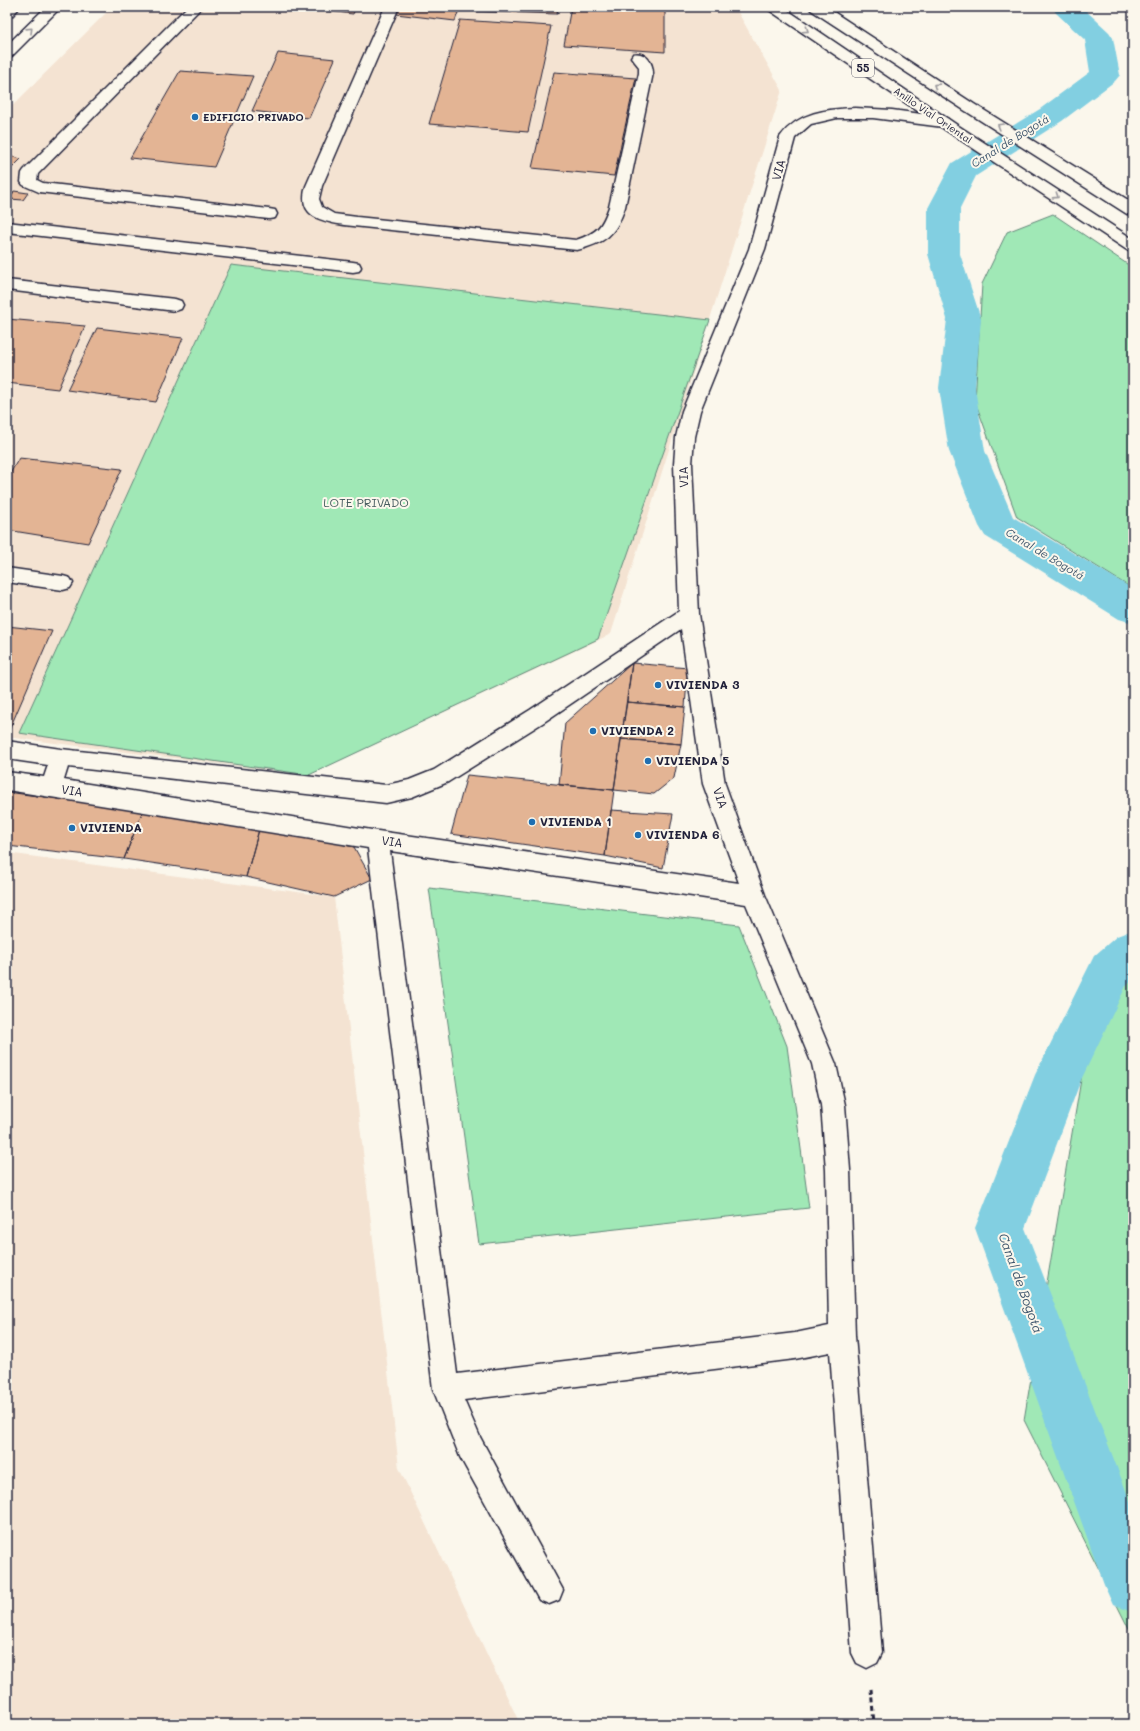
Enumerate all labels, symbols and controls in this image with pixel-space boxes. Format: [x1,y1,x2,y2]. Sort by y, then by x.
one-way arrow [801,25,808,32]
one-way arrow [25,27,33,35]
road number: 55 [852,59,874,77]
street label: Anillo Vial Oriental [891,83,975,147]
one-way arrow [934,84,941,91]
place label: EDIFICIO PRIVADO [203,110,304,124]
water label: Canal de Bogotá [968,111,1052,171]
marker: EDIFICIO PRIVADO [190,112,200,122]
one-way arrow [997,123,1004,131]
street label: VIA [768,157,789,182]
one-way arrow [1052,191,1059,199]
street label: VIA [675,466,691,488]
park label: LOTE PRIVADO [323,494,409,510]
water label: Canal de Bogotá [1003,524,1087,583]
place label: VIVIENDA 3 [666,676,739,692]
marker: VIVIENDA 3 [653,680,663,690]
place label: VIVIENDA 2 [601,722,674,738]
marker: VIVIENDA 2 [588,726,598,736]
place label: VIVIENDA 5 [656,752,729,768]
marker: VIVIENDA 5 [643,756,653,766]
street label: VIA [60,780,84,800]
street label: VIA [710,785,732,810]
place label: VIVIENDA 1 [540,813,612,829]
marker: VIVIENDA 1 [527,817,537,827]
place label: VIVIENDA [80,819,142,835]
marker: VIVIENDA [67,823,77,833]
place label: VIVIENDA 6 [646,826,719,842]
marker: VIVIENDA 6 [633,830,643,840]
street label: VIA [380,832,404,850]
water label: Canal de Bogotá [995,1230,1047,1335]

